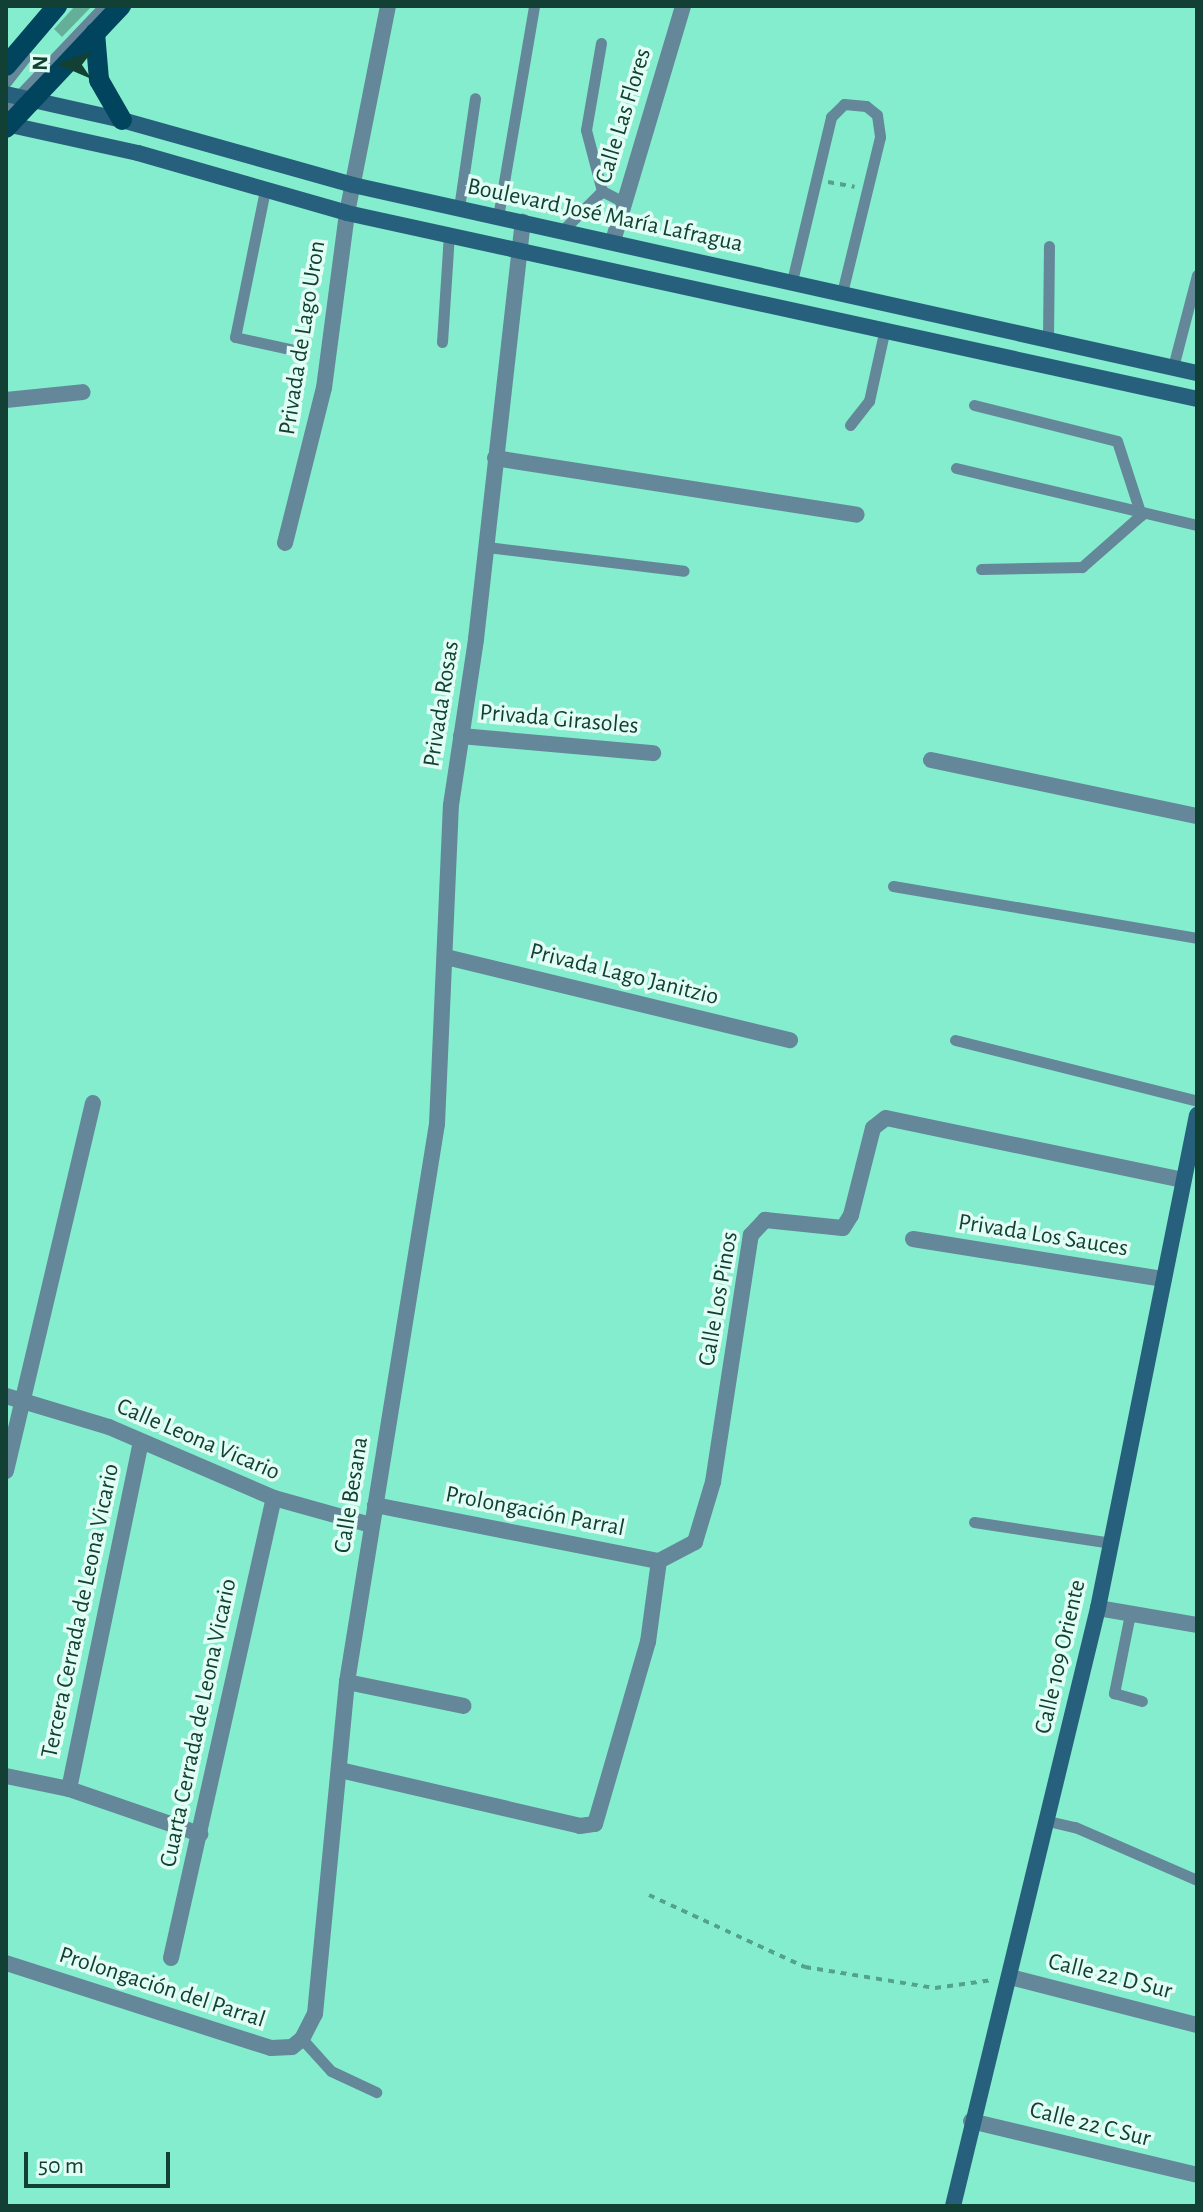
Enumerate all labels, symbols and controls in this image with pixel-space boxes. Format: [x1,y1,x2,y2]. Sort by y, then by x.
north arrow [24,24,104,104]
street label: Calle Las Flores [590,45,658,187]
text: N [29,55,51,71]
street label: Boulevard José María Lafragua [465,173,745,259]
street label: Privada de Lago Uron [273,239,333,437]
street label: Privada Rosas [418,639,466,769]
street label: Privada Girasoles [478,699,640,741]
street label: Privada Lago Janitzio [527,938,721,1012]
street label: Privada Los Sauces [956,1208,1130,1264]
street label: Calle Los Pinos [693,1230,745,1368]
street label: Calle Leona Vicario [112,1393,284,1487]
street label: Calle Besana [329,1435,375,1555]
street label: Tercera Cerrada de Leona Vicario [36,1461,126,1761]
street label: Prolongación Parral [443,1481,627,1543]
street label: Cuarta Cerrada de Leona Vicario [154,1576,244,1870]
street label: Calle 109 Oriente [1029,1577,1093,1737]
street label: Prolongación del Parral [55,1941,269,2035]
street label: Calle 22 D Sur [1045,1948,1175,2006]
street label: Calle 22 C Sur [1026,2096,1154,2154]
scale bar [28,2136,174,2186]
text: 50 m [38,2154,84,2178]

